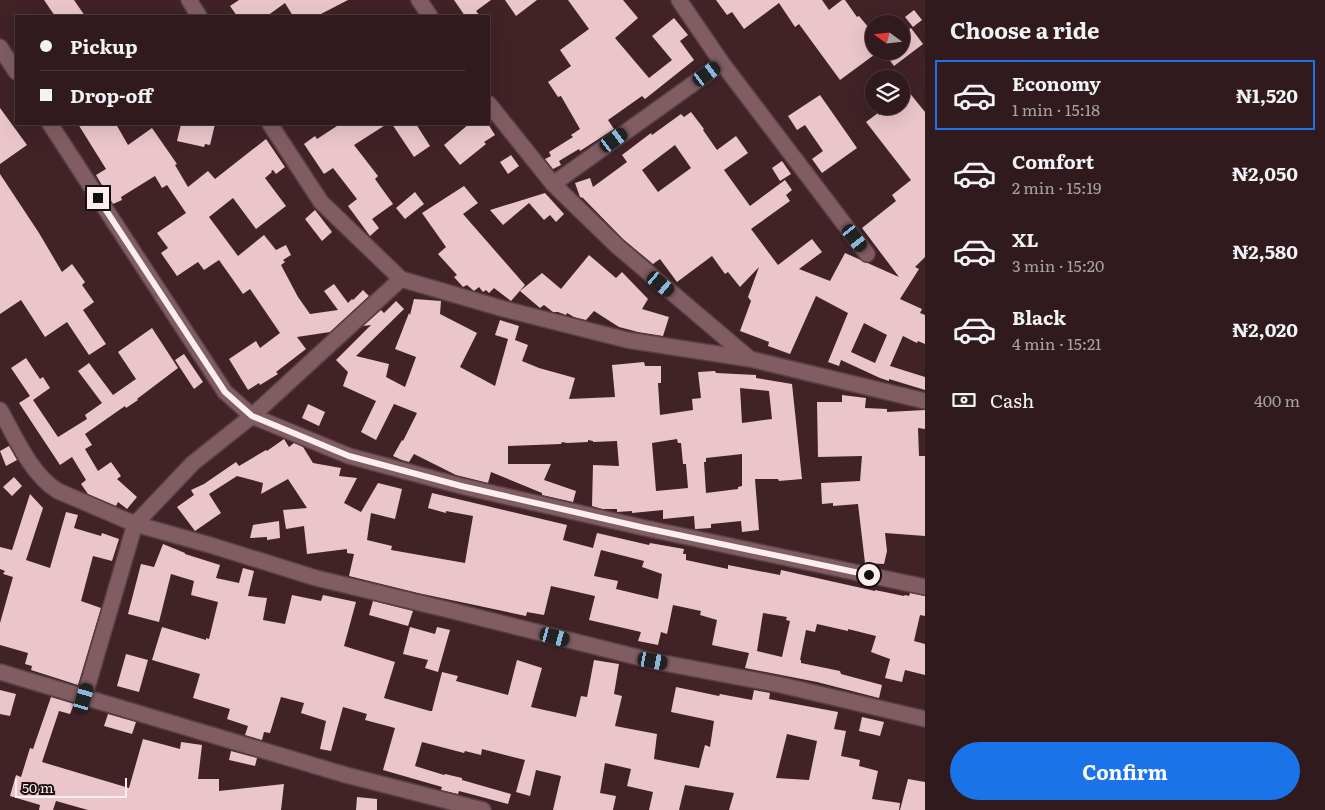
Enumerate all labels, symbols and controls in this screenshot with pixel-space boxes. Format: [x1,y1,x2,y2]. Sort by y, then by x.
text: Choose a ride [950,13,1099,46]
north arrow [865,15,910,60]
map controls [865,15,910,115]
text: Pickup [70,32,138,60]
car [690,59,723,89]
text: Economy [1012,69,1101,97]
button: layers [865,70,910,115]
icon: car [952,73,997,118]
text: Drop-off [70,81,153,109]
text: ₦1,520 [1236,81,1298,109]
text: 1 min · 15:18 [1012,97,1100,121]
car [597,125,630,155]
text: Comfort [1012,147,1094,175]
icon: car [952,151,997,196]
text: ₦2,050 [1232,159,1298,187]
text: 2 min · 15:19 [1012,175,1101,199]
route end [87,187,109,209]
car [839,222,870,254]
text: XL [1012,225,1039,253]
icon: car [952,229,997,274]
text: ₦2,580 [1232,237,1298,265]
text: 3 min · 15:20 [1012,253,1104,277]
car [644,269,677,299]
text: Black [1012,303,1066,331]
icon: car [952,307,997,352]
text: ₦2,020 [1232,315,1298,343]
text: 4 min · 15:21 [1012,331,1102,355]
icon: cash [950,386,978,414]
text: Cash [990,386,1034,414]
text: 400 m [1254,388,1300,412]
route start [858,564,880,586]
car [538,626,571,648]
car [636,651,669,671]
car [72,681,95,715]
button: Confirm [950,742,1300,800]
scale bar [15,775,128,798]
text: 50 m [22,777,54,797]

